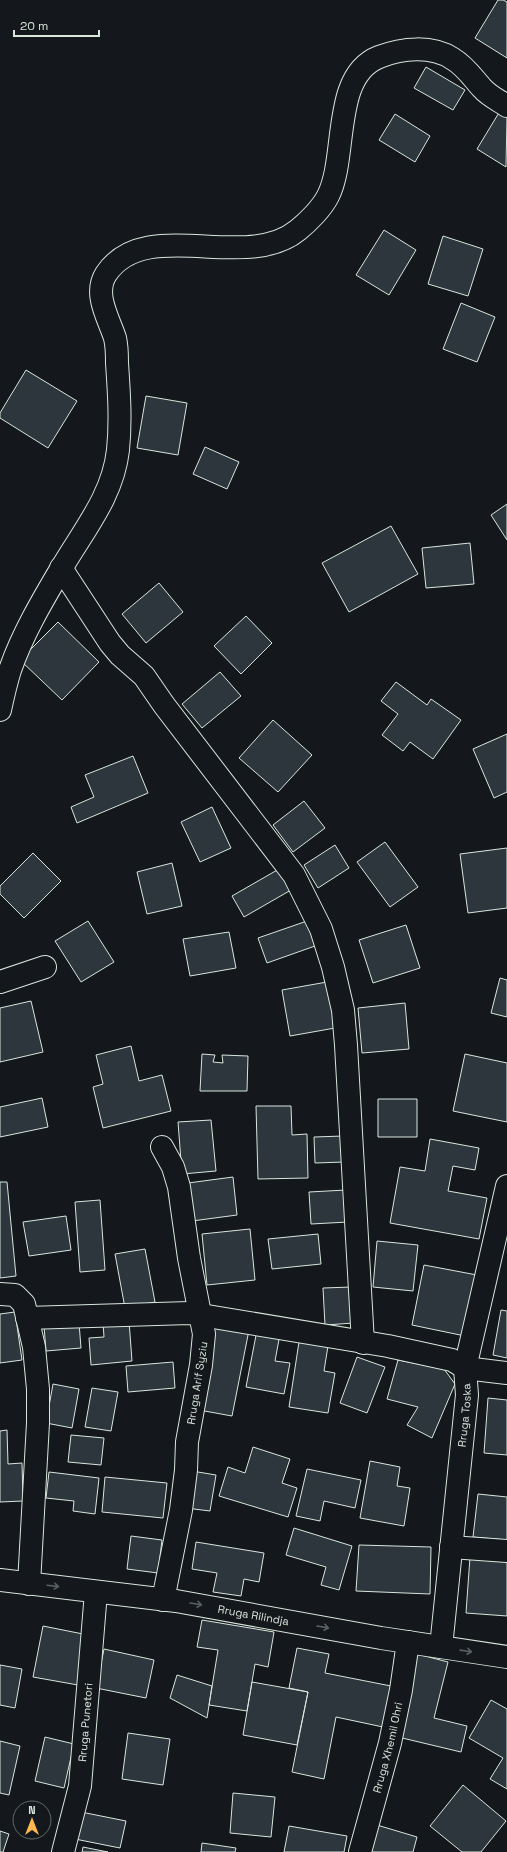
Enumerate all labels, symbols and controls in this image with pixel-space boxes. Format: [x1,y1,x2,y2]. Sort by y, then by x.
scale bar [14,12,99,38]
text: 20 m [20,18,48,34]
street label: Rruga Arif Syziu [184,1340,210,1426]
street label: Rruga Toska [455,1382,474,1448]
one-way arrow [46,1582,59,1590]
one-way arrow [189,1600,202,1608]
street label: Rruga Rilindja [217,1602,291,1628]
one-way arrow [317,1624,330,1632]
one-way arrow [459,1647,472,1655]
street label: Rruga Punetori [75,1682,95,1762]
street label: Rruga Xhemil Ohri [370,1701,405,1795]
north arrow [12,1800,52,1840]
text: N [28,1803,36,1817]

